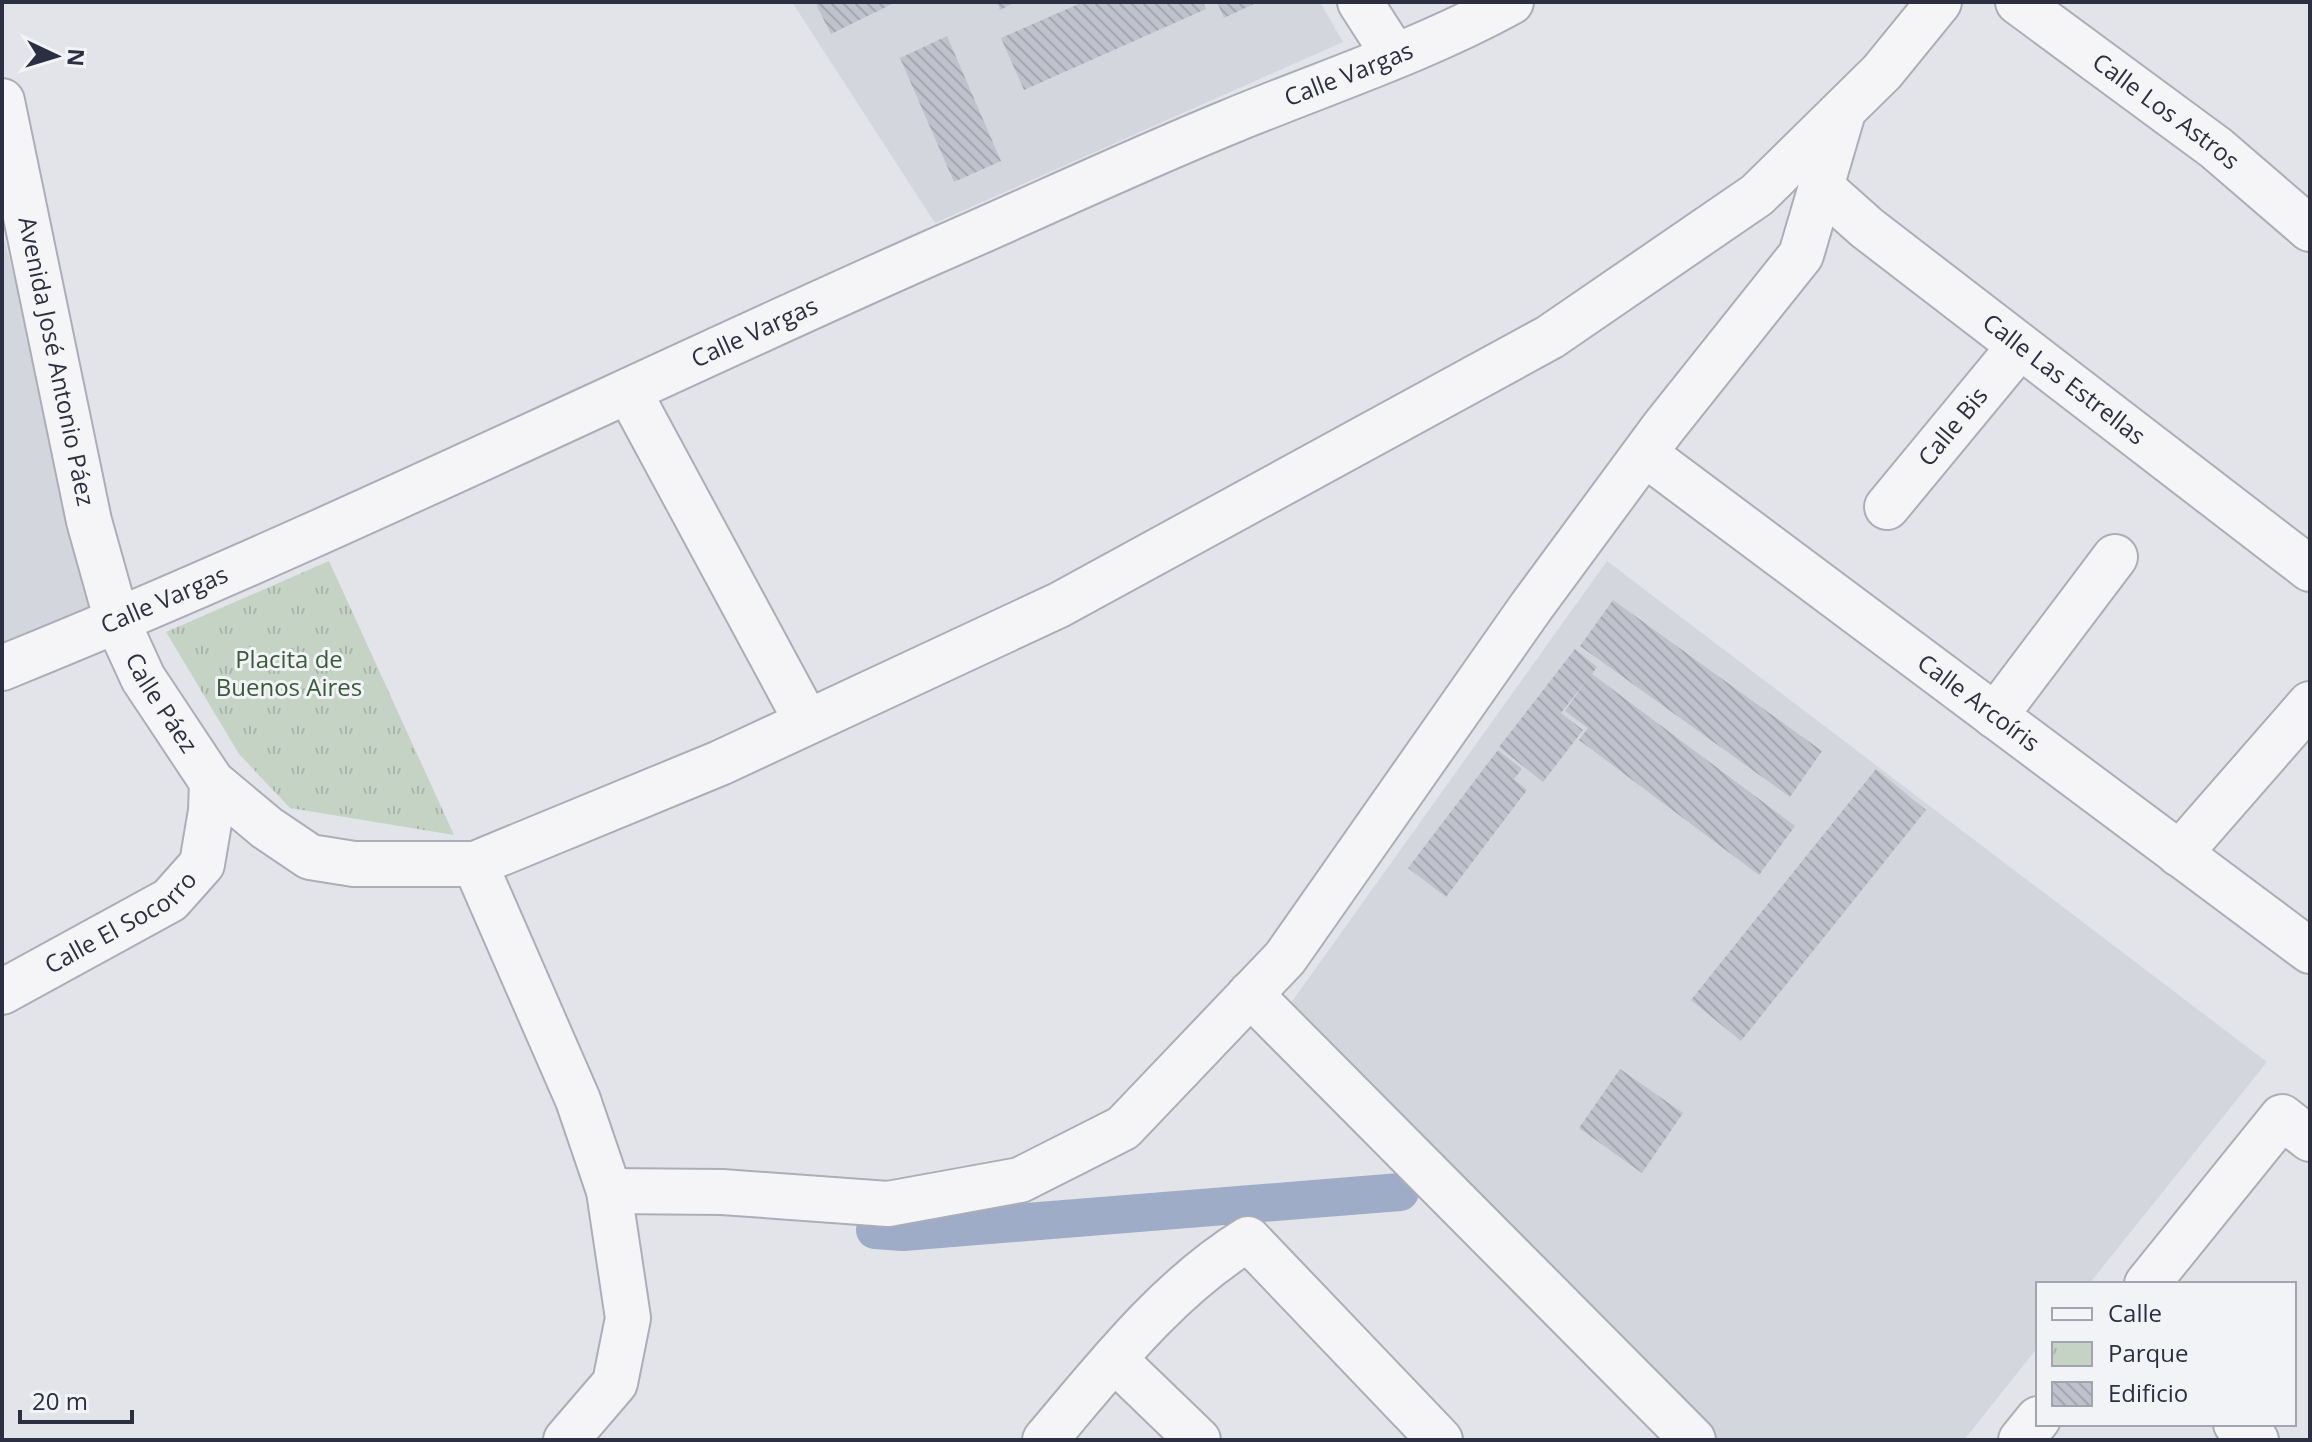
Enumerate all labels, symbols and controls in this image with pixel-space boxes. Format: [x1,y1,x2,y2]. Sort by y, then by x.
north arrow [16,16,96,96]
street label: Calle Vargas [1279,33,1418,113]
street label: Calle Los Astros [2086,45,2247,176]
text: N [61,47,93,67]
street label: Avenida José Antonio Páez [11,214,103,509]
street label: Calle Vargas [685,288,822,375]
street label: Calle Las Estrellas [1976,305,2153,452]
street label: Calle Bis [1910,379,1995,472]
street label: Calle Vargas [95,557,233,641]
park label: Placita de Buenos Aires [216,642,362,703]
street label: Calle Arcoíris [1911,645,2047,758]
street label: Calle Páez [119,647,206,759]
street label: Calle El Socorro [38,863,203,981]
legend [2036,1282,2296,1426]
text: Calle [2108,1296,2162,1329]
text: Parque [2108,1336,2188,1369]
scale bar [20,1374,132,1424]
text: Edificio [2108,1376,2188,1409]
text: 20 m [32,1384,88,1417]

